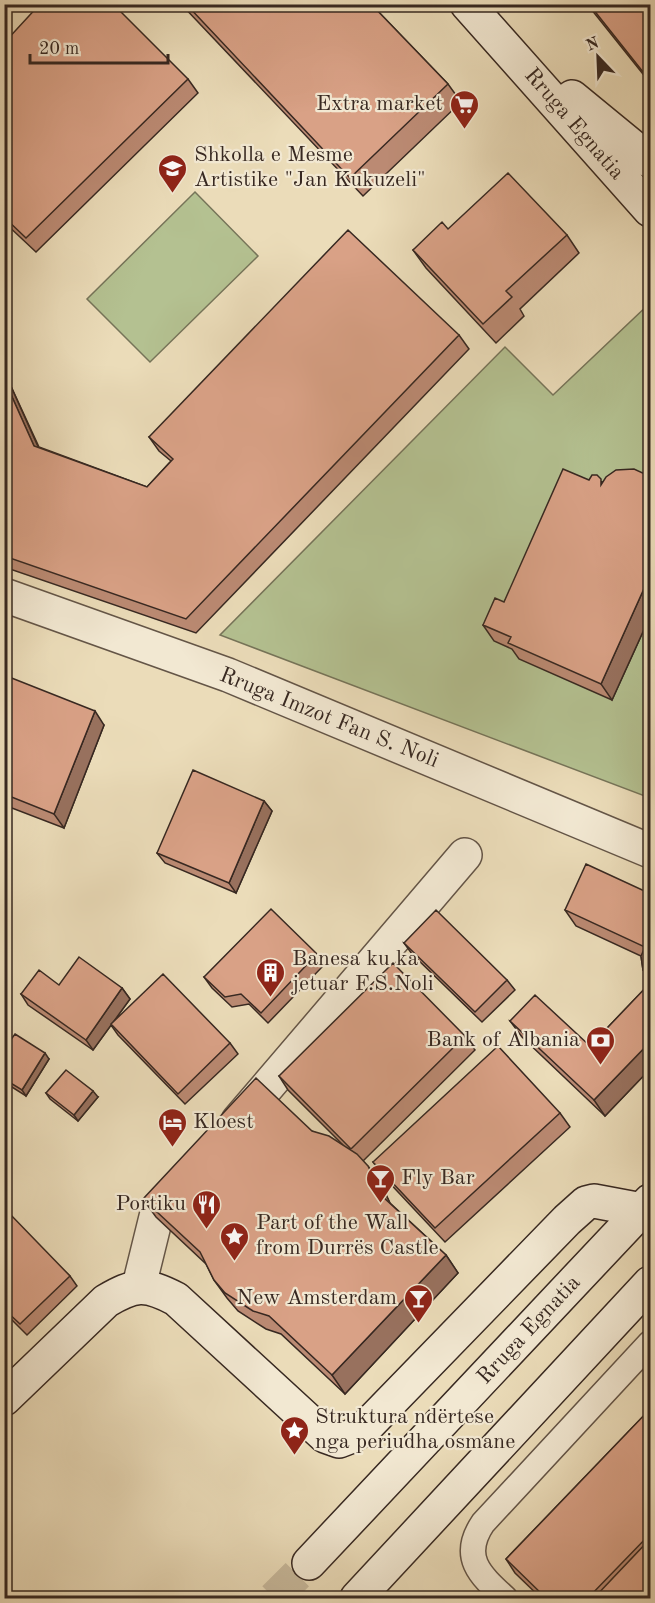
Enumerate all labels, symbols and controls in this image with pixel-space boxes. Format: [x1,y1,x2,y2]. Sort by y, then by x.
scale bar [30,27,168,65]
north arrow [568,27,628,87]
text: N [584,35,602,55]
text: 20 m [39,40,79,58]
street label: Rruga Egnatia [520,64,628,184]
supermarket icon: Extra market [448,88,480,130]
place label: Extra market [316,93,443,115]
place label: Shkolla e Mesme Artistike "Jan Kukuzeli" [194,144,426,191]
school or university icon: Shkolla e Mesme Artistike "Jan Kukuzeli" [157,152,189,194]
street label: Rruga Imzot Fan S. Noli [216,664,442,772]
place label: Banesa ku ka jetuar F.S.Noli [291,948,434,995]
building icon: Banesa ku ka jetuar F.S.Noli [255,956,287,998]
bank icon: Bank of Albania [585,1024,617,1066]
place label: Bank of Albania [427,1029,580,1051]
hotel icon: Kloest [156,1106,188,1148]
place label: Kloest [193,1111,254,1133]
bar icon: Fly Bar [364,1162,396,1204]
place label: Fly Bar [401,1167,475,1189]
restaurant icon: Portiku [191,1188,223,1230]
place label: Portiku [115,1193,186,1215]
place label: Part of the Wall from Durrës Castle [256,1212,439,1259]
place icon: Part of the Wall from Durrës Castle [219,1220,251,1262]
street label: Rruga Egnatia [473,1271,585,1389]
bar icon: New Amsterdam [402,1282,434,1324]
place label: New Amsterdam [236,1287,397,1309]
place label: Struktura ndërtese nga periudha osmane [315,1406,515,1453]
place icon: Struktura ndërtese nga periudha osmane [278,1414,310,1456]

